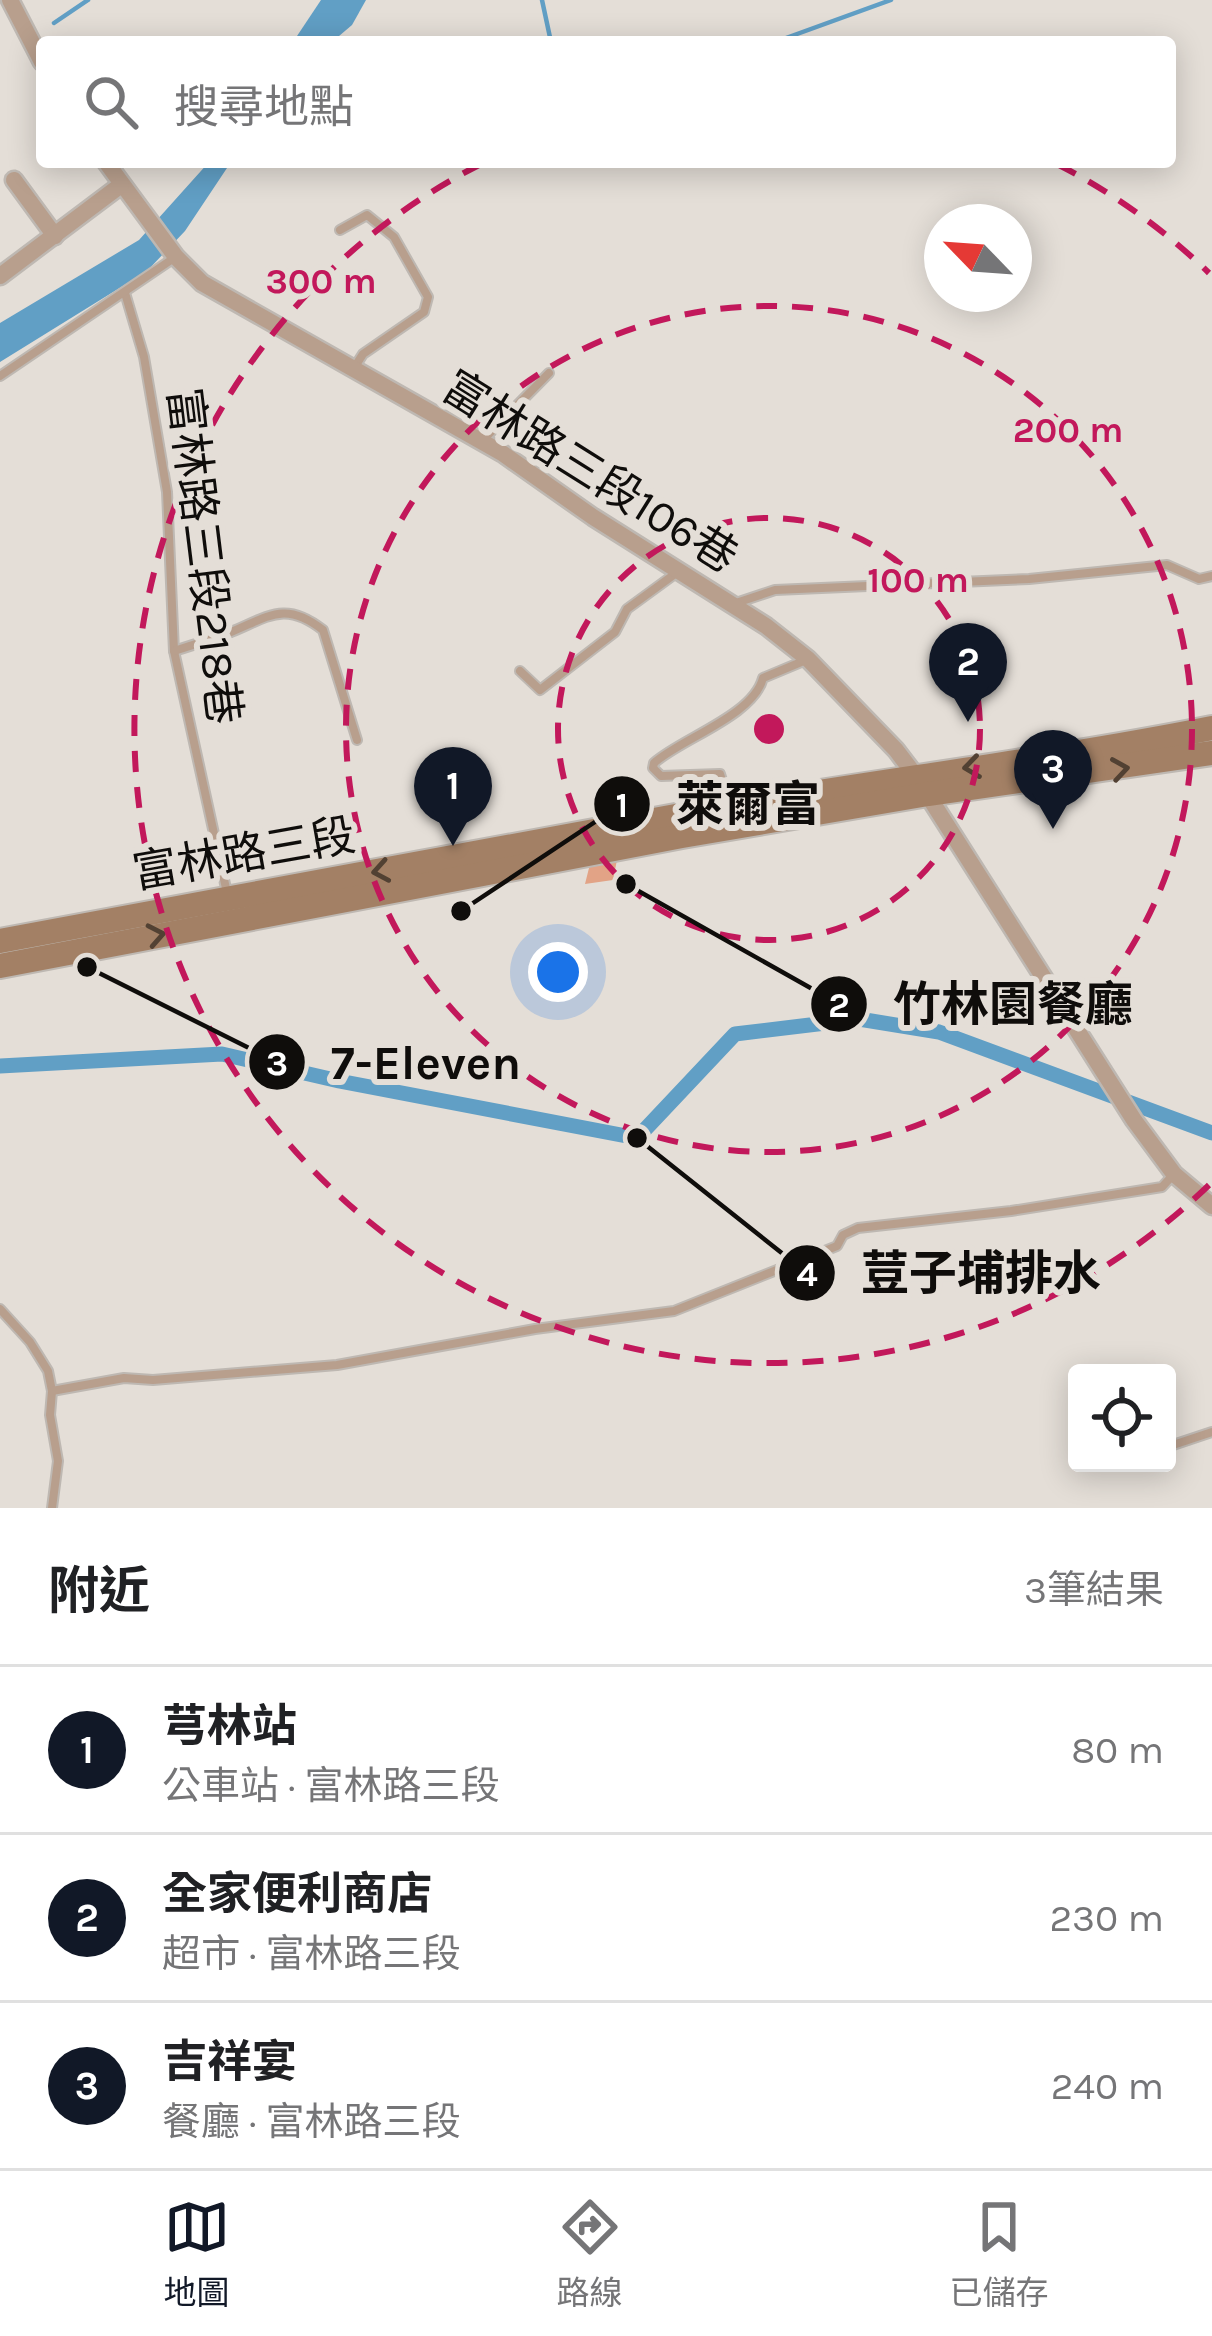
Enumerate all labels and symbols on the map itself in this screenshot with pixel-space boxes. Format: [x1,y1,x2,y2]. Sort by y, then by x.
north arrow [924,204,1032,312]
text: 300 m [265,260,377,302]
street label: 富林路三段106巷 [433,361,747,583]
street label: 富林路三段218巷 [158,385,250,727]
text: 200 m [1013,409,1123,451]
text: 100 m [867,559,969,601]
pin: 2 [929,623,1007,722]
centre of rings [748,708,790,750]
pin: 3 [1014,730,1092,829]
pin: 1 [414,747,492,846]
one-way arrow [963,753,982,779]
one-way arrow [1110,757,1129,783]
callout: 萊爾富 [592,762,844,846]
text: 萊爾富 [676,777,820,833]
text: 1 [616,784,628,826]
street label: 富林路三段 [129,809,359,899]
one-way arrow [372,857,392,883]
one-way arrow [146,923,166,949]
your location [528,942,588,1002]
callout: 竹林園餐廳 [809,962,1157,1046]
text: 竹林園餐廳 [893,977,1133,1033]
text: 2 [828,984,850,1026]
callout: 7-Eleven [247,1020,545,1104]
text: 7-Eleven [331,1035,521,1091]
text: 3 [266,1042,288,1084]
callout: 荳子埔排水 [777,1231,1125,1315]
text: 荳子埔排水 [861,1246,1101,1302]
text: 4 [796,1253,818,1295]

